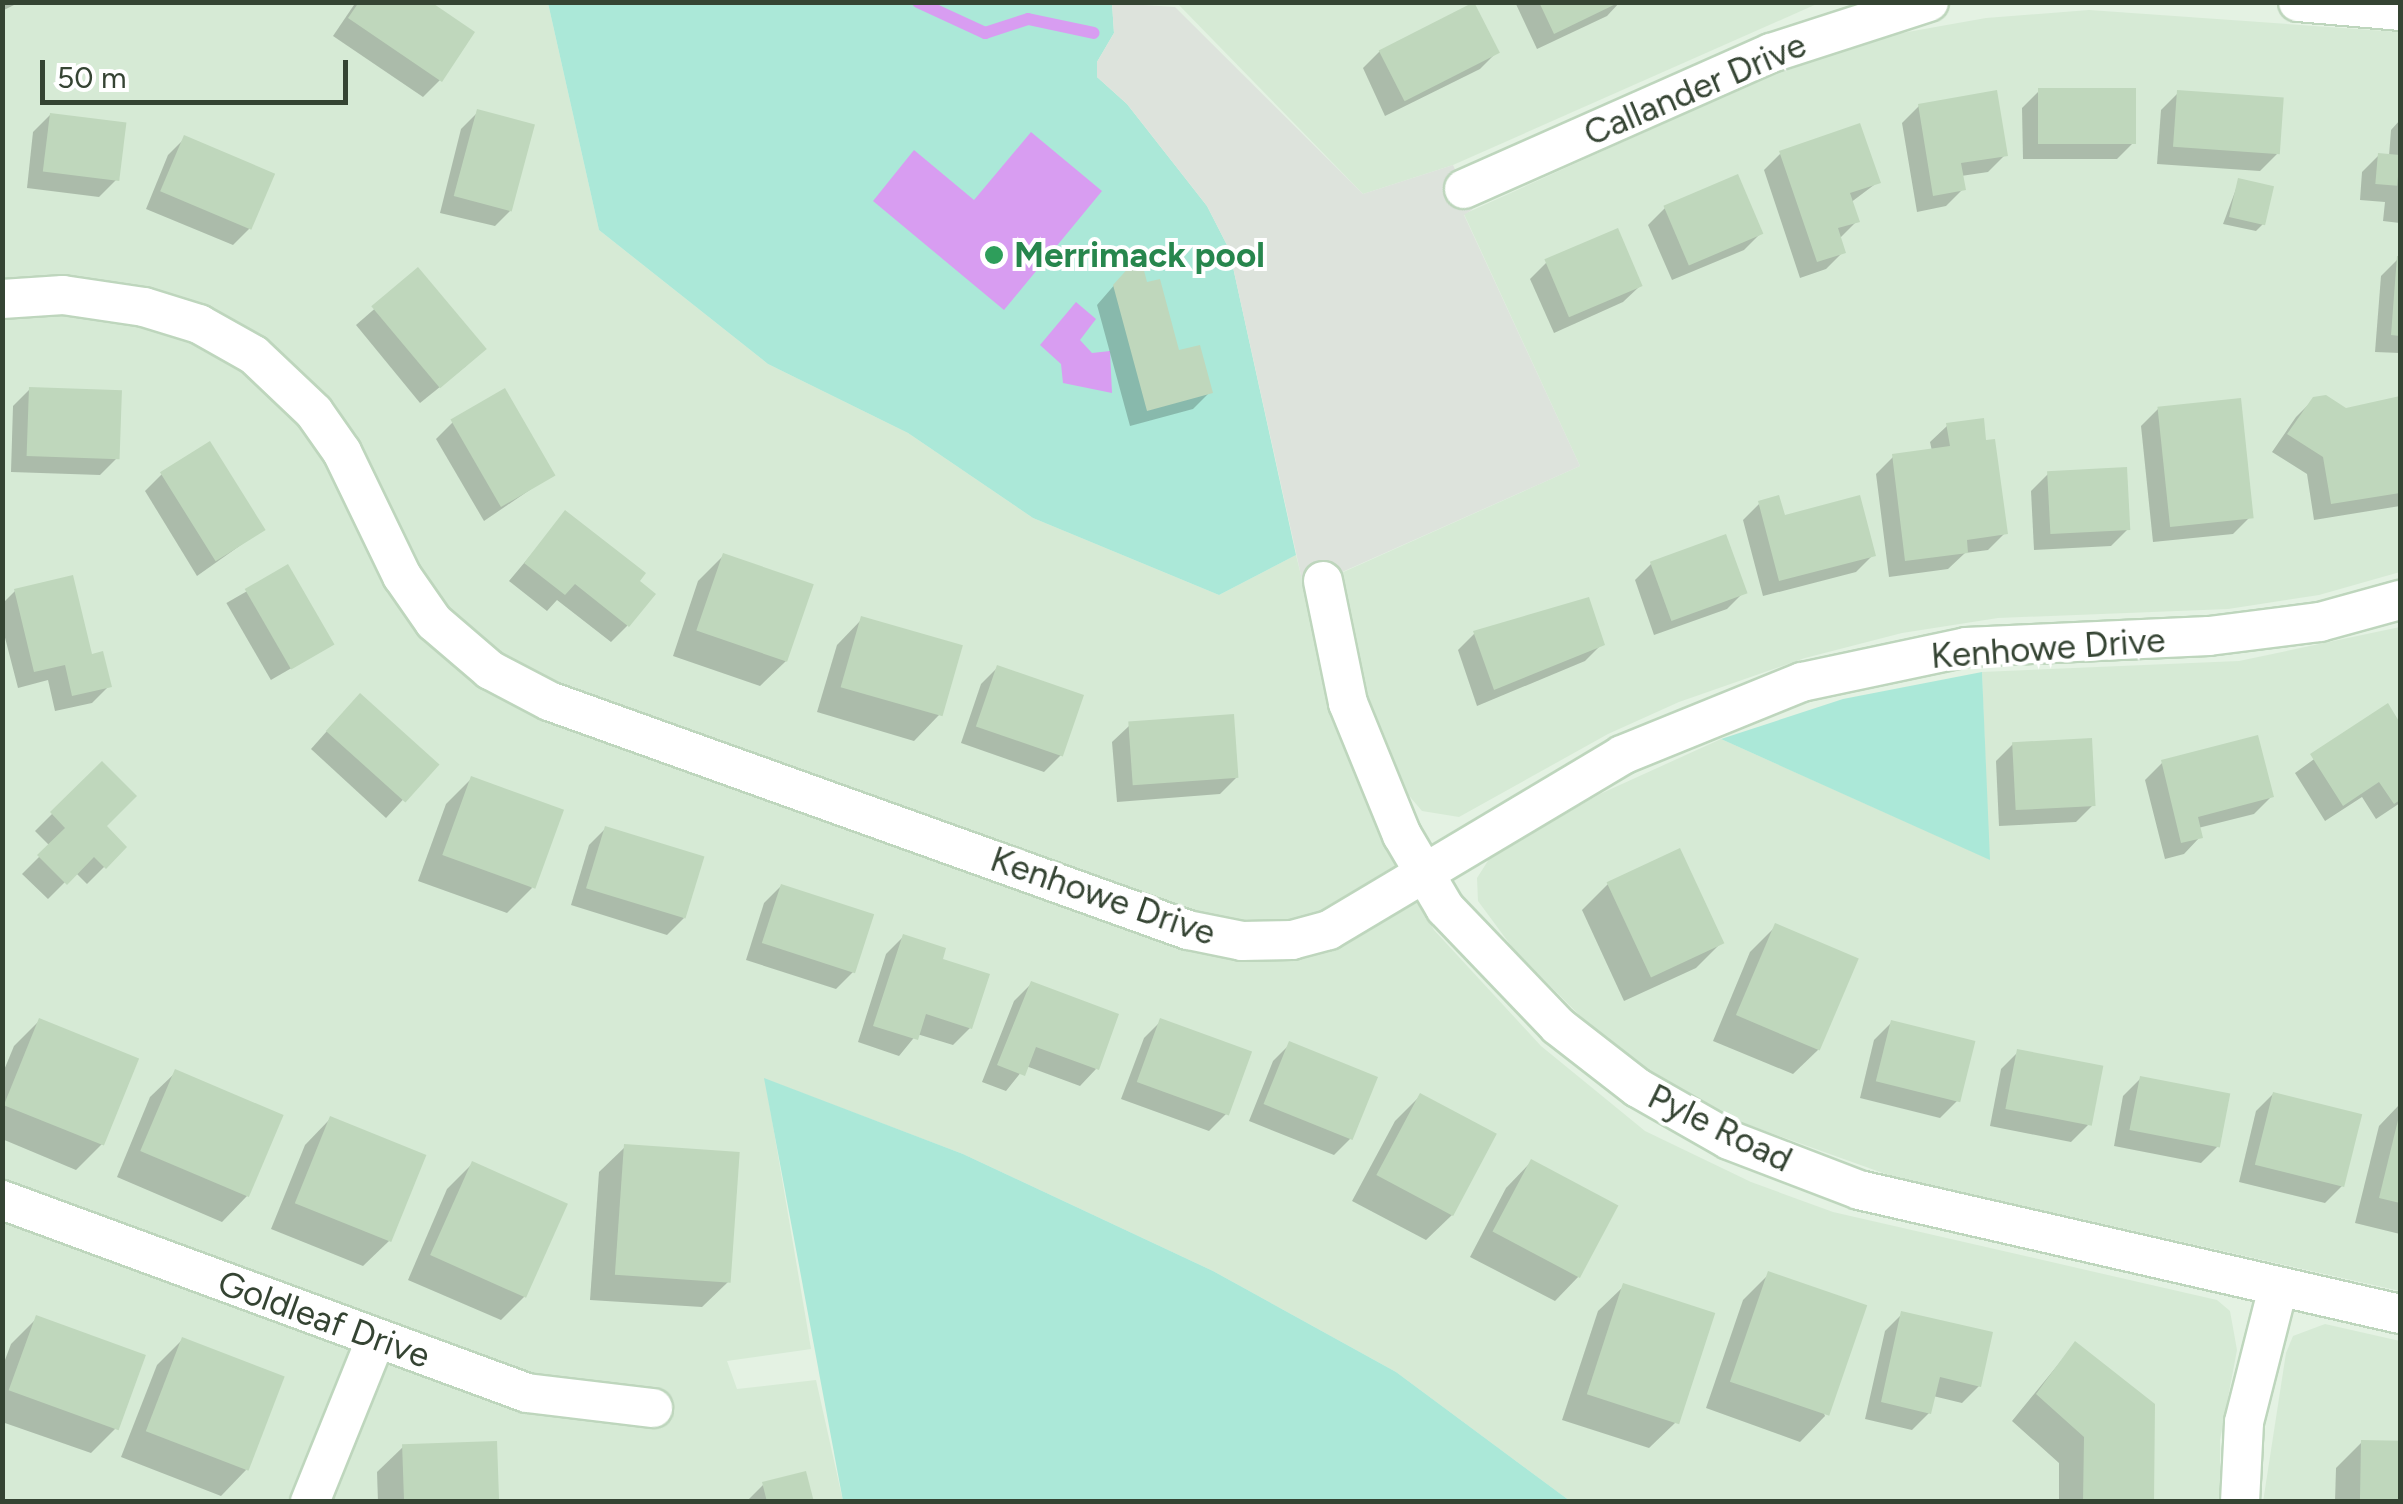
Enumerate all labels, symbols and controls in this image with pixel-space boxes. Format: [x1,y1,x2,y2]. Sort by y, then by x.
street label: Callander Drive [1578,23,1812,155]
scale bar [45,40,352,102]
text: 50 m [57,59,126,96]
place label: Merrimack pool [1014,234,1265,276]
marker: Merrimack pool [983,244,1005,266]
street label: Kenhowe Drive [1929,619,2167,677]
street label: Kenhowe Drive [985,838,1221,954]
street label: Pyle Road [1641,1075,1799,1181]
street label: Goldleaf Drive [212,1261,436,1377]

